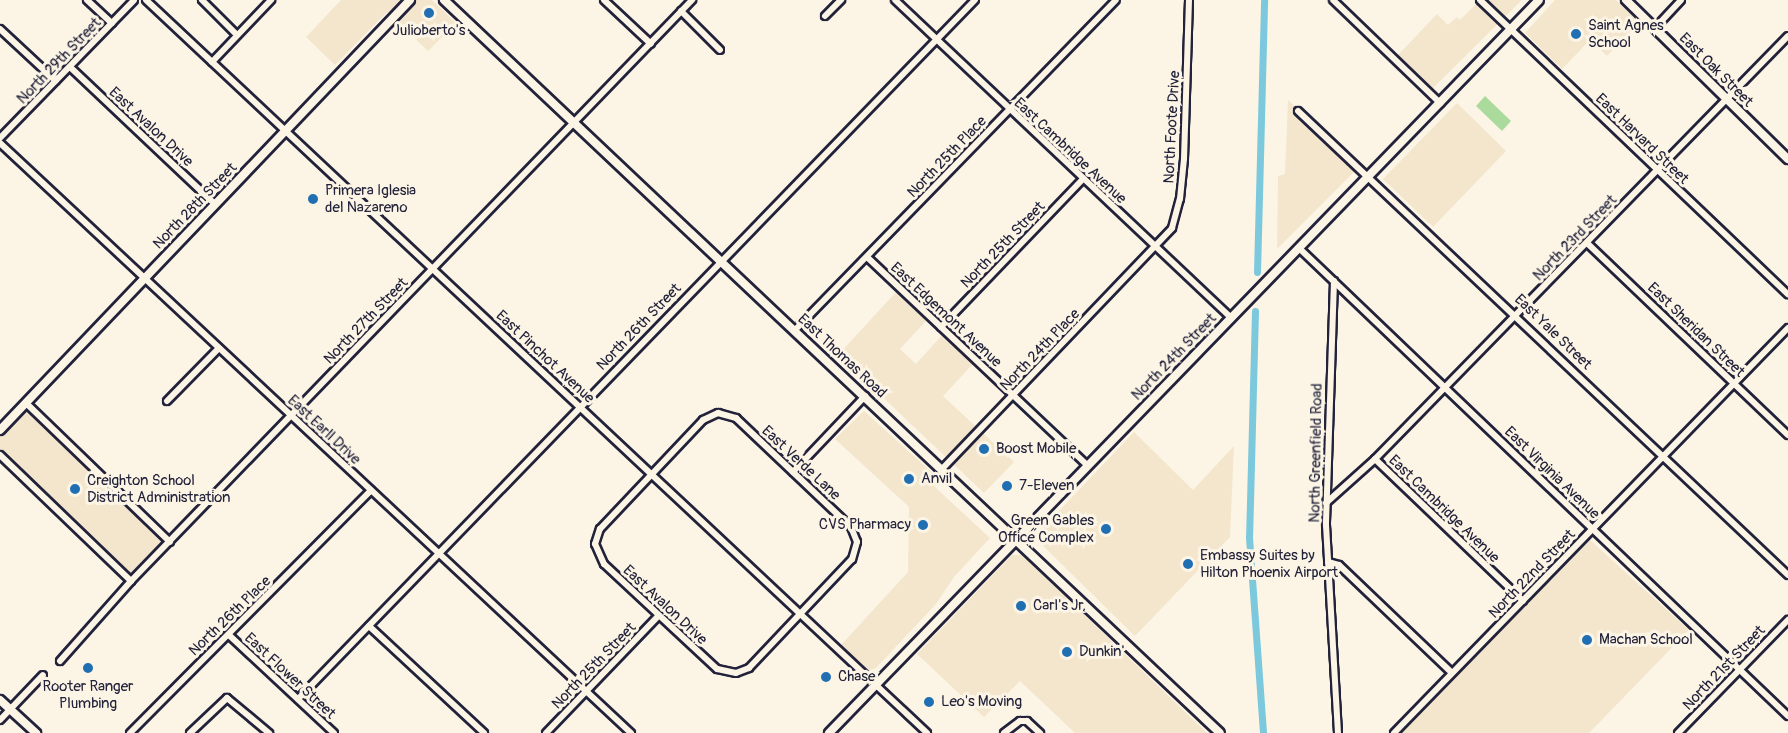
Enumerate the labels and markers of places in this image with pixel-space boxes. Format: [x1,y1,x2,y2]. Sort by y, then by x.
marker: Julioberto's [422,6,436,20]
place label: Saint Agnes School [1588,16,1664,51]
place label: Julioberto's [393,22,465,40]
marker: Saint Agnes School [1569,27,1583,41]
place label: Primera Iglesia del Nazareno [325,181,416,216]
marker: Primera Iglesia del Nazareno [306,192,320,206]
place label: Boost Mobile [996,440,1076,458]
marker: Boost Mobile [977,442,991,456]
place label: Anvil [921,470,952,488]
place label: Creighton School District Administration [87,471,231,506]
marker: Anvil [902,472,916,486]
place label: 7-Eleven [1019,477,1074,495]
marker: 7-Eleven [1000,479,1014,493]
marker: Creighton School District Administration [68,482,82,496]
place label: Green Gables Office Complex [998,511,1094,546]
place label: CVS Pharmacy [819,516,911,534]
marker: CVS Pharmacy [916,518,930,532]
marker: Green Gables Office Complex [1099,522,1113,536]
place label: Embassy Suites by Hilton Phoenix Airport [1200,546,1338,581]
marker: Embassy Suites by Hilton Phoenix Airport [1181,557,1195,571]
place label: Carl's Jr. [1033,597,1086,615]
marker: Carl's Jr. [1014,599,1028,613]
place label: Machan School [1599,631,1693,649]
marker: Machan School [1580,633,1594,647]
place label: Dunkin' [1079,643,1124,661]
marker: Dunkin' [1060,645,1074,659]
marker: Rooter Ranger Plumbing [81,661,95,675]
place label: Chase [838,668,875,686]
marker: Chase [819,670,833,684]
place label: Rooter Ranger Plumbing [43,677,133,712]
place label: Leo's Moving [941,693,1022,711]
marker: Leo's Moving [922,695,936,709]

